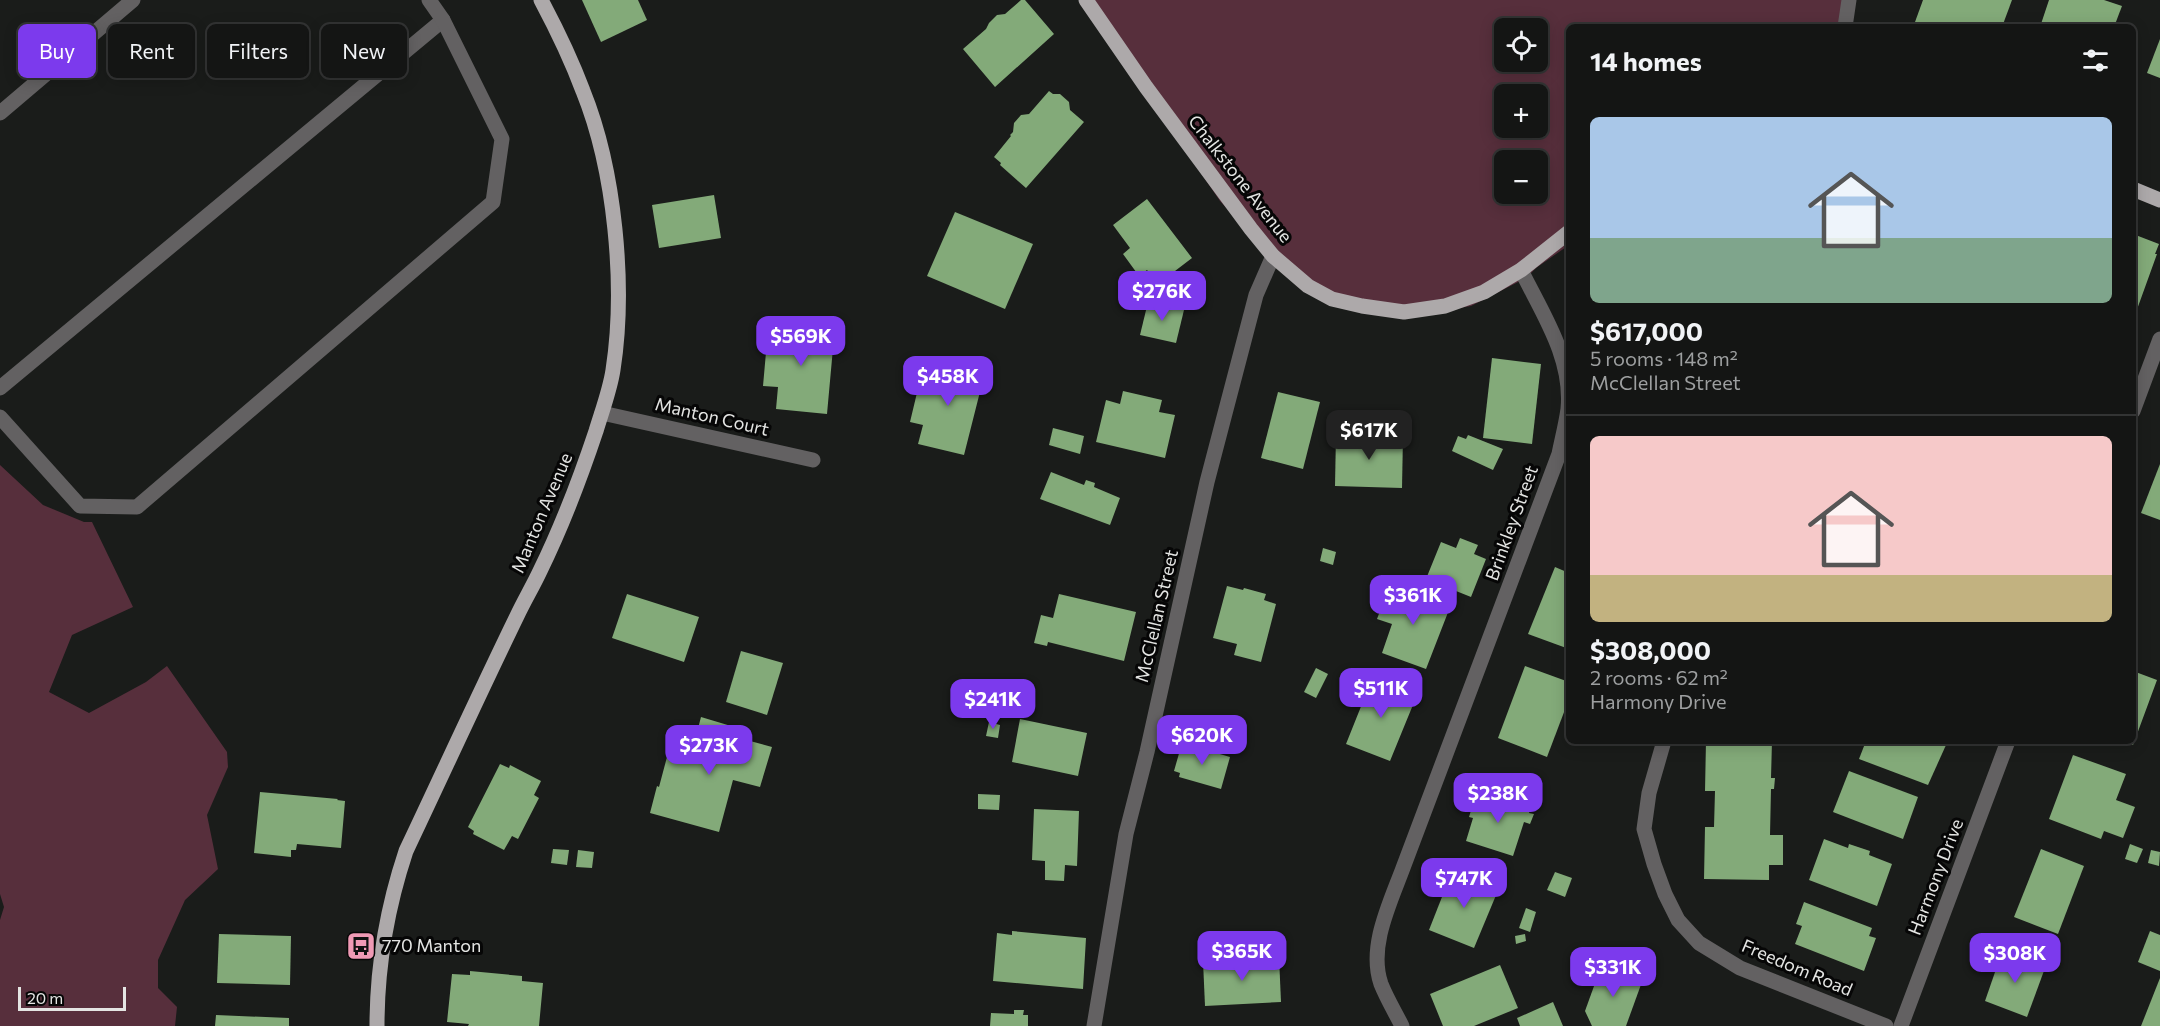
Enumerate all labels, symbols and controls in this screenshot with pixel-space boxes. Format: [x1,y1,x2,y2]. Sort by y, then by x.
map controls [1494,18,1548,204]
button: locate [1494,18,1548,72]
chip: Buy [18,24,96,78]
chip: Rent [108,24,195,78]
chip: Filters [207,24,309,78]
chip: New [321,24,407,78]
icon: filters [2079,44,2112,77]
text: 14 homes [1590,45,1702,76]
button: + [1494,84,1548,138]
street label: Chalkstone Avenue [1184,110,1297,247]
button: − [1494,150,1548,204]
icon: home [1797,156,1905,264]
pin: $276K [1120,271,1204,322]
text: $276K [1132,278,1192,302]
text: $617,000 [1590,315,1703,346]
pin: $569K [759,316,843,367]
text: $569K [770,323,832,347]
text: 5 rooms · 148 m² [1590,346,1738,370]
pin: $458K [906,356,990,407]
text: $458K [917,363,979,387]
text: McClellan Street [1590,370,1741,394]
street label: Manton Court [653,392,771,440]
pin: $617K [1327,410,1411,461]
text: $617K [1340,417,1398,441]
street label: Manton Avenue [506,449,576,576]
street label: Brinkley Street [1480,462,1542,583]
icon: home [1797,475,1905,583]
street label: McClellan Street [1130,547,1182,684]
pin: $361K [1371,575,1455,626]
text: $361K [1384,582,1442,606]
text: $308,000 [1590,634,1711,665]
text: 2 rooms · 62 m² [1590,665,1728,689]
pin: $511K [1339,668,1423,719]
text: $511K [1353,675,1409,699]
pin: $241K [951,679,1035,730]
text: $241K [964,686,1022,710]
text: Harmony Drive [1590,689,1727,713]
pin: $620K [1160,715,1244,766]
text: $620K [1171,722,1233,746]
pin: $273K [667,725,751,776]
text: $273K [679,732,739,756]
pin: $238K [1456,773,1540,824]
text: $238K [1468,780,1528,804]
street label: Harmony Drive [1903,815,1967,938]
pin: $747K [1422,858,1506,909]
text: $747K [1435,865,1493,889]
bus stop icon: 770 Manton [345,930,377,962]
pin: $365K [1200,931,1284,982]
pin: $308K [1973,933,2057,984]
place label: 770 Manton [382,934,481,956]
street label: Freedom Road [1739,934,1856,1000]
text: $365K [1211,938,1273,962]
text: $308K [1984,940,2046,964]
pin: $331K [1571,947,1655,998]
text: $331K [1584,954,1642,978]
scale bar [18,984,126,1012]
text: 20 m [27,988,63,1007]

